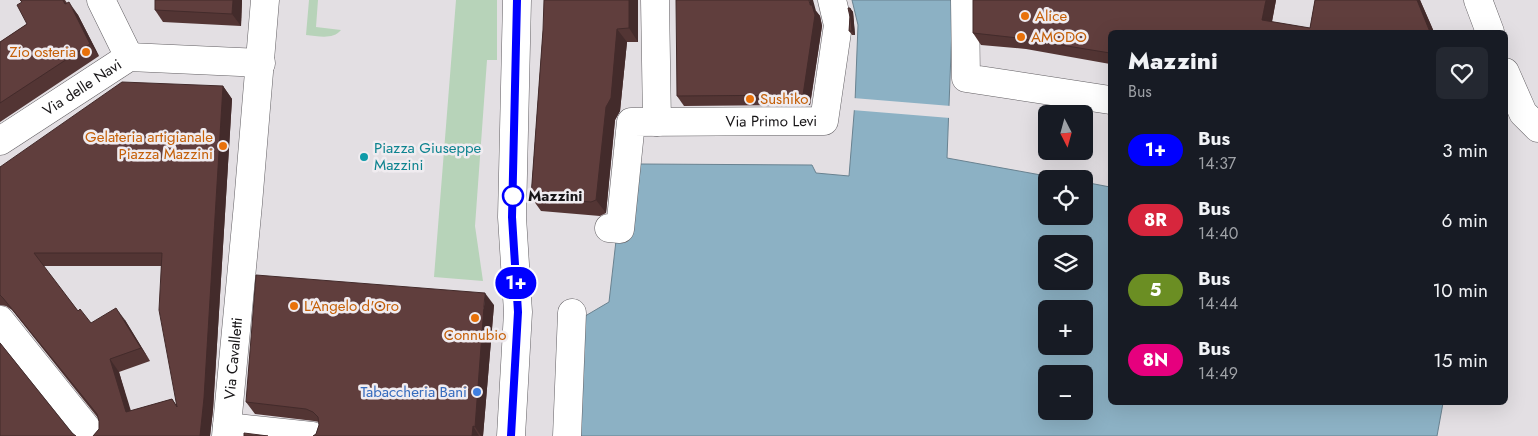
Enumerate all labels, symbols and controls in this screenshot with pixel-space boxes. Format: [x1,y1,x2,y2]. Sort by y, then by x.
place label: Alice [1035,5,1067,27]
marker: Alice [1019,10,1031,22]
place label: AMODO [1031,26,1087,48]
marker: AMODO [1015,31,1027,43]
place label: Zio osteria [9,41,76,63]
text: Mazzini [1128,43,1218,78]
marker: Zio osteria [80,46,92,58]
button: heart [1436,47,1488,99]
street label: Via delle Navi [38,54,126,121]
text: Bus [1128,80,1152,103]
place label: Sushiko [760,88,808,110]
marker: Sushiko [744,93,756,105]
north arrow [1038,105,1092,160]
map controls [1038,105,1093,420]
street label: Via Primo Levi [725,110,817,133]
text: Bus [1198,125,1230,152]
place label: Gelateria artigianale Piazza Mazzini [85,126,213,165]
place label: Piazza Giuseppe Mazzini [374,137,482,176]
text: 1+ [1145,137,1166,163]
text: 3 min [1442,137,1488,164]
marker: Gelateria artigianale Piazza Mazzini [217,140,229,152]
marker: Piazza Giuseppe Mazzini [358,151,370,163]
text: 14:37 [1198,152,1236,175]
button: locate [1038,170,1093,225]
marker: Mazzini [502,185,524,207]
place label: Mazzini [528,185,582,207]
text: Bus [1198,195,1230,222]
text: 8R [1144,207,1167,233]
text: 6 min [1442,207,1488,234]
text: 14:40 [1198,222,1238,245]
button: layers [1038,235,1093,290]
text: Bus [1198,265,1230,292]
line badge: 1+ [494,267,538,299]
text: 1+ [505,270,527,296]
text: 5 [1150,277,1161,303]
text: 10 min [1433,277,1488,304]
text: 14:44 [1198,292,1238,315]
place label: L'Angelo d'Oro [304,295,399,317]
marker: L'Angelo d'Oro [288,300,300,312]
button: + [1038,300,1093,355]
marker: Connubio [469,312,481,324]
street label: Via Cavalletti [219,316,248,400]
place label: Connubio [444,324,506,346]
text: Bus [1198,335,1230,362]
text: 8N [1143,347,1168,373]
text: 15 min [1433,347,1488,374]
text: 14:49 [1198,362,1238,385]
button: − [1038,365,1093,420]
place label: Tabaccheria Bani [360,381,467,403]
marker: Tabaccheria Bani [471,386,483,398]

